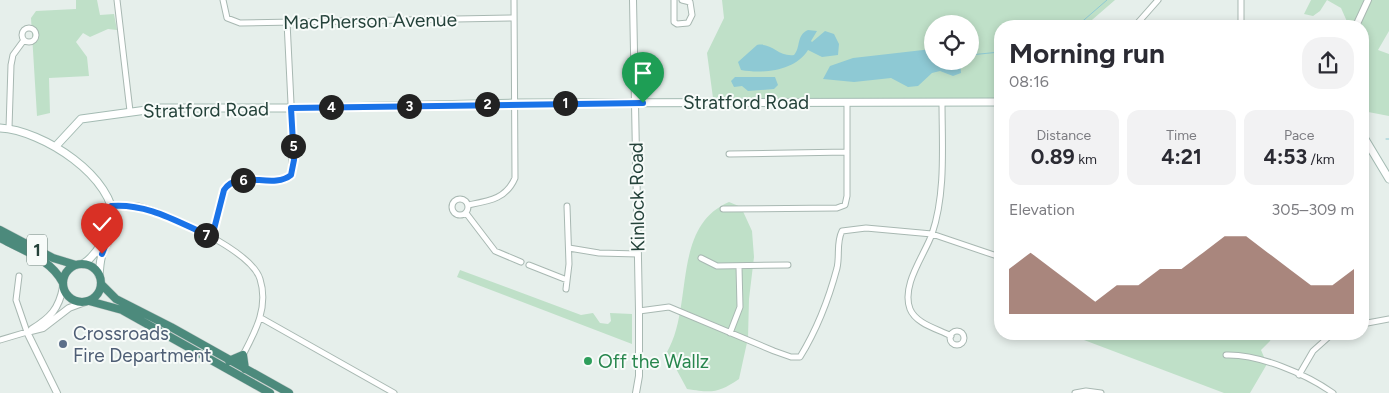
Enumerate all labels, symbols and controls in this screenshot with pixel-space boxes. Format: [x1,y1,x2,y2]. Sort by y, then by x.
street label: MacPherson Avenue [283,8,457,34]
map controls [924,15,979,70]
button: locate [924,15,979,70]
text: Morning run [1009,36,1165,70]
button: share [1302,37,1354,89]
pin [622,52,664,103]
icon: arrive [629,59,657,87]
text: 08:16 [1009,72,1049,91]
pin: 1 [552,90,578,116]
street label: Stratford Road [683,91,809,114]
pin: 2 [474,92,500,116]
pin: 4 [318,94,344,120]
pin: 3 [396,94,422,118]
text: 1 [563,95,568,112]
text: 2 [483,96,492,113]
street label: Stratford Road [143,97,269,123]
text: 3 [406,98,413,115]
text: 4 [327,99,336,116]
text: Distance [1036,127,1091,144]
text: Time [1166,127,1197,144]
text: Pace [1284,127,1314,144]
pin: 5 [280,134,306,158]
text: 5 [289,138,298,155]
street label: Kinlock Road [625,142,649,252]
text: 0.89 [1031,144,1075,169]
text: 4:21 [1161,144,1202,169]
text: 4:53 [1264,144,1307,169]
text: km [1075,151,1097,168]
text: /km [1307,151,1335,168]
pin: 6 [230,168,256,192]
text: 6 [239,172,248,189]
text: Elevation [1009,200,1075,219]
text: 305–309 m [1271,200,1354,219]
pin [81,203,123,254]
icon: check [88,210,116,238]
pin: 7 [194,222,218,248]
text: 7 [203,227,210,244]
road number: 1 [27,234,47,266]
place label: Crossroads Fire Department [73,322,212,367]
marker: Crossroads Fire Department [57,338,69,350]
place label: Off the Wallz [598,350,709,373]
marker: Off the Wallz [582,355,594,367]

